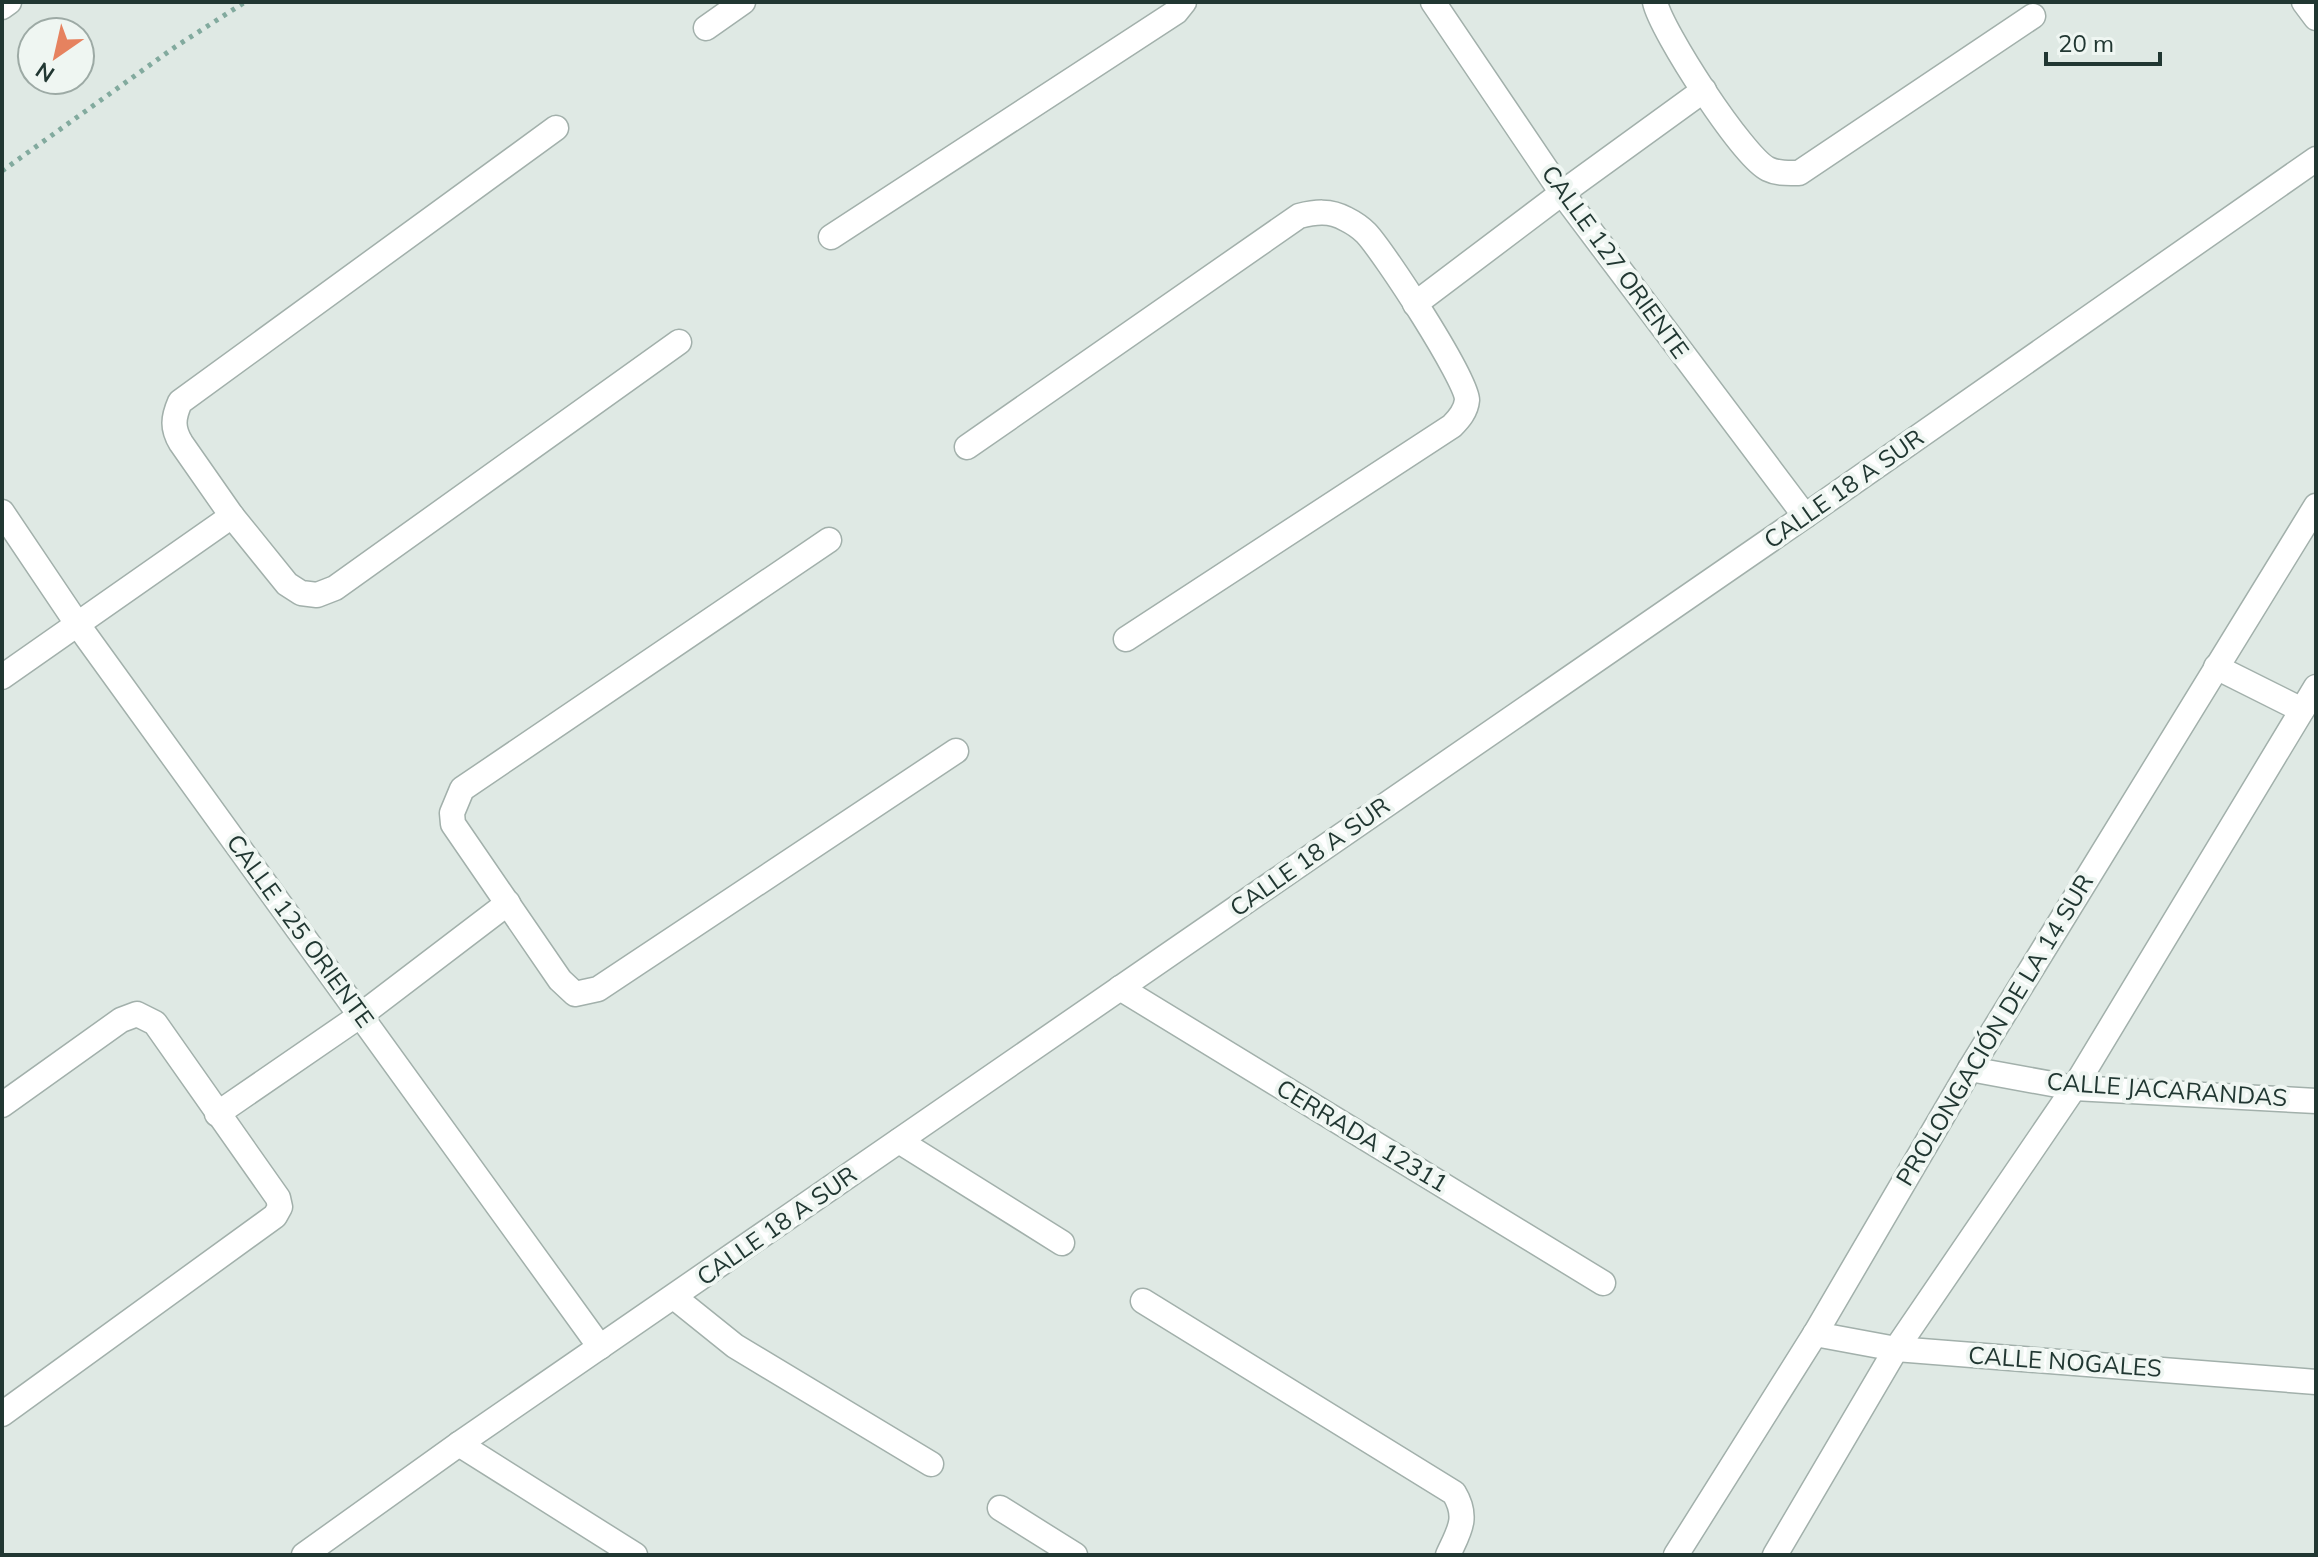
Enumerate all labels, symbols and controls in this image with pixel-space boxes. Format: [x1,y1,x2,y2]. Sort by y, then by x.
north arrow [16,16,96,96]
scale bar [2046,16,2160,66]
text: 20 m [2058,28,2114,58]
text: N [30,56,60,89]
street label: CALLE 127 ORIENTE [1536,159,1696,364]
street label: CALLE 18 A SUR [1758,422,1929,554]
street label: CALLE 18 A SUR [1224,790,1395,922]
street label: CALLE 125 ORIENTE [221,828,381,1033]
street label: PROLONGACIÓN DE LA 14 SUR [1889,868,2099,1191]
street label: CALLE JACARANDAS [2046,1066,2288,1112]
street label: CERRADA 12311 [1271,1072,1454,1198]
street label: CALLE 18 A SUR [691,1159,862,1291]
street label: CALLE NOGALES [1967,1339,2163,1383]

